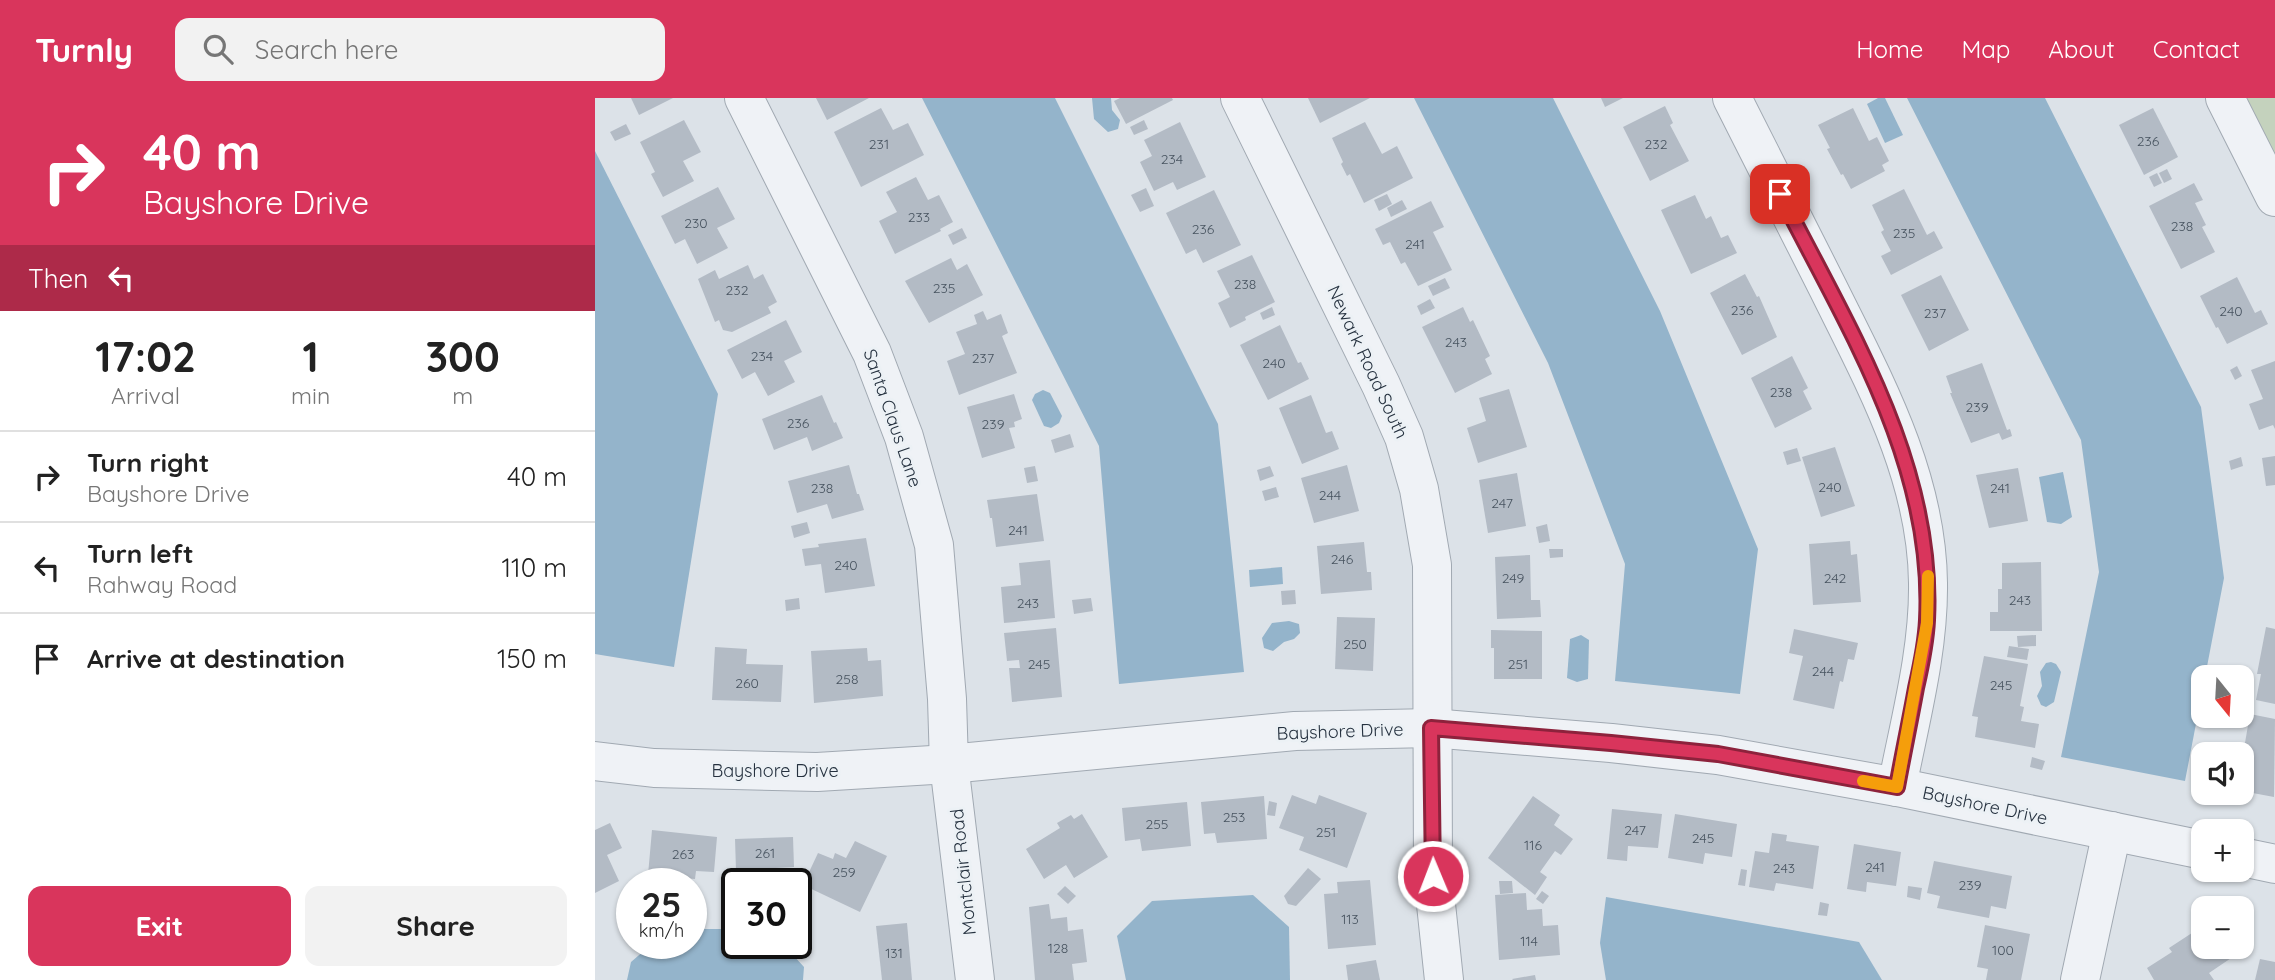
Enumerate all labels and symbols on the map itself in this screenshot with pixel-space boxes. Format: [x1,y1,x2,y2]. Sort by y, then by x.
house number: 236 [2137,132,2160,150]
house number: 231 [869,135,889,153]
house number: 232 [1645,135,1668,153]
house number: 234 [1161,150,1183,168]
pin [1750,164,1810,224]
house number: 233 [908,208,930,226]
house number: 230 [684,214,708,232]
house number: 238 [2171,217,2193,235]
house number: 236 [1192,220,1215,238]
house number: 235 [1893,224,1915,242]
house number: 241 [1405,235,1425,253]
house number: 238 [1234,275,1256,293]
house number: 235 [933,279,955,297]
house number: 232 [726,281,749,299]
street label: Newark Road South [1322,282,1414,442]
house number: 236 [1731,301,1754,319]
house number: 240 [2219,302,2243,320]
house number: 237 [1924,304,1946,322]
house number: 243 [1445,333,1467,351]
street label: Santa Claus Lane [859,346,927,490]
house number: 234 [751,347,773,365]
house number: 237 [972,349,994,367]
house number: 240 [1262,354,1286,372]
house number: 238 [1770,383,1792,401]
house number: 239 [1966,398,1989,416]
house number: 236 [787,414,810,432]
house number: 239 [982,415,1005,433]
house number: 240 [1818,478,1842,496]
house number: 238 [811,479,833,497]
house number: 241 [1990,479,2010,497]
house number: 244 [1319,486,1341,504]
house number: 247 [1491,494,1513,512]
house number: 241 [1008,521,1028,539]
house number: 246 [1331,550,1354,568]
house number: 240 [834,556,858,574]
house number: 249 [1502,569,1524,587]
house number: 242 [1824,569,1847,587]
house number: 243 [2009,591,2031,609]
house number: 243 [1017,594,1039,612]
house number: 250 [1343,635,1367,653]
house number: 245 [1028,655,1050,673]
house number: 251 [1508,655,1528,673]
house number: 244 [1812,662,1834,680]
north arrow [2191,665,2254,728]
house number: 258 [836,670,858,688]
house number: 260 [735,674,759,692]
house number: 245 [1990,676,2012,694]
street label: Bayshore Drive [1276,717,1404,745]
street label: Bayshore Drive [711,759,839,782]
street label: Bayshore Drive [1920,781,2050,829]
street label: Montclair Road [945,808,981,936]
house number: 253 [1223,808,1245,826]
house number: 255 [1145,815,1169,833]
house number: 247 [1624,821,1646,839]
house number: 251 [1316,823,1336,841]
house number: 245 [1692,829,1714,847]
house number: 116 [1524,836,1542,854]
position arrow [1396,839,1470,913]
house number: 261 [755,844,775,862]
house number: 263 [672,845,694,863]
house number: 241 [1865,858,1885,876]
house number: 243 [1773,859,1795,877]
house number: 259 [832,863,856,881]
speed limit sign: 30 [721,868,812,959]
house number: 239 [1959,876,1982,894]
house number: 113 [1341,910,1359,928]
house number: 114 [1520,932,1538,950]
house number: 128 [1048,939,1068,957]
house number: 100 [1992,941,2014,959]
house number: 131 [885,944,903,962]

